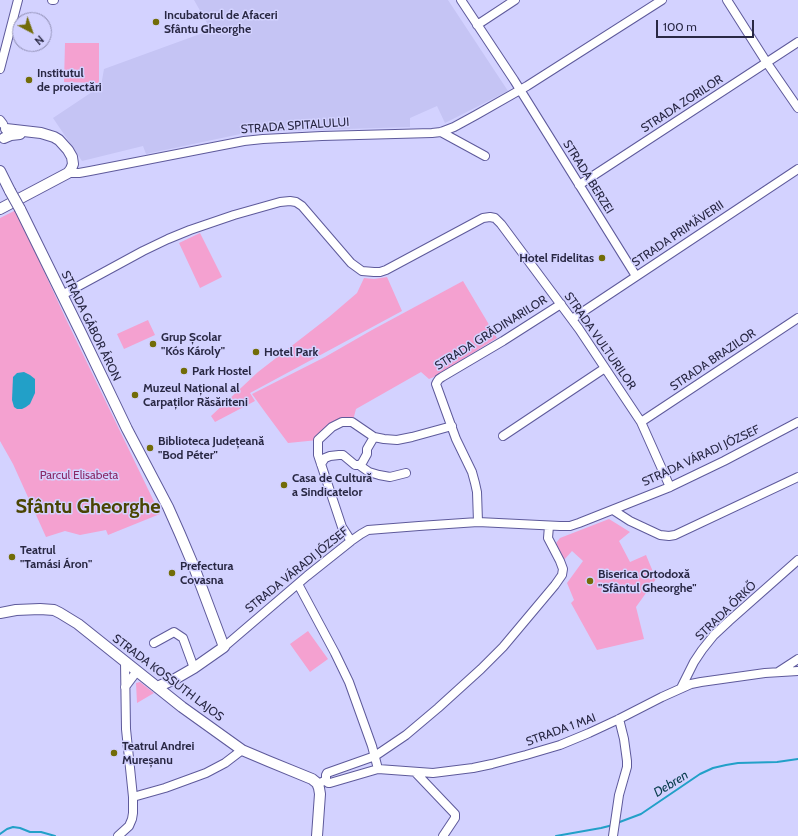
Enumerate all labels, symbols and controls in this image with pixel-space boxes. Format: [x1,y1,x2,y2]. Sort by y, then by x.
place label: Incubatorul de Afaceri Sfântu Gheorghe [164,8,278,36]
north arrow [12,12,52,52]
scale bar [658,12,756,38]
marker: Incubatorul de Afaceri Sfântu Gheorghe [151,17,161,27]
text: 100 m [663,19,697,34]
text: N [32,32,47,48]
place label: Institutul de proiectări [37,66,102,94]
street label: STRADA ZORILOR [638,72,726,136]
marker: Institutul de proiectări [24,75,34,85]
street label: STRADA SPITALULUI [240,115,350,137]
street label: STRADA BERZEI [560,138,616,216]
street label: STRADA PRIMĂVERII [629,198,727,270]
place label: Hotel Fidelitas [519,251,594,265]
marker: Hotel Fidelitas [597,253,607,263]
street label: STRADA GÁBOR ÁRON [58,269,124,383]
street label: STRADA VULTURILOR [561,290,639,392]
street label: STRADA GRĂDINARILOR [432,293,550,373]
street label: STRADA BRAZILOR [667,326,759,394]
place label: Grup Școlar "Kós Károly" [161,330,225,358]
marker: Grup Școlar "Kós Károly" [148,339,158,349]
place label: Hotel Park [264,345,318,359]
marker: Hotel Park [251,347,261,357]
place label: Park Hostel [192,364,251,378]
marker: Park Hostel [179,366,189,376]
place label: Muzeul Național al Carpaților Răsăriteni [143,381,248,409]
marker: Muzeul Național al Carpaților Răsăriteni [130,390,140,400]
street label: STRADA VÁRADI JÓZSEF [640,422,762,490]
place label: Biblioteca Județeană "Bod Péter" [158,434,264,462]
marker: Biblioteca Județeană "Bod Péter" [145,443,155,453]
park label: Parcul Elisabeta [40,468,118,482]
place label: Casa de Cultură a Sindicatelor [292,471,372,499]
marker: Casa de Cultură a Sindicatelor [279,480,289,490]
district label: Sfântu Gheorghe [15,495,161,519]
street label: STRADA VÁRADI JÓZSEF [243,524,351,616]
place label: Teatrul "Tamási Áron" [20,543,92,571]
marker: Teatrul "Tamási Áron" [7,552,17,562]
place label: Prefectura Covasna [180,559,233,587]
place label: Biserica Ortodoxă "Sfântul Gheorghe" [598,567,697,595]
marker: Prefectura Covasna [167,568,177,578]
marker: Biserica Ortodoxă "Sfântul Gheorghe" [585,576,595,586]
street label: STRADA ŐRKŐ [693,578,759,644]
street label: STRADA KOSSUTH LAJOS [110,632,226,724]
street label: STRADA 1 MAI [524,711,598,749]
place label: Teatrul Andrei Mureșanu [122,739,194,767]
marker: Teatrul Andrei Mureșanu [109,748,119,758]
water label: Debren [651,767,691,801]

